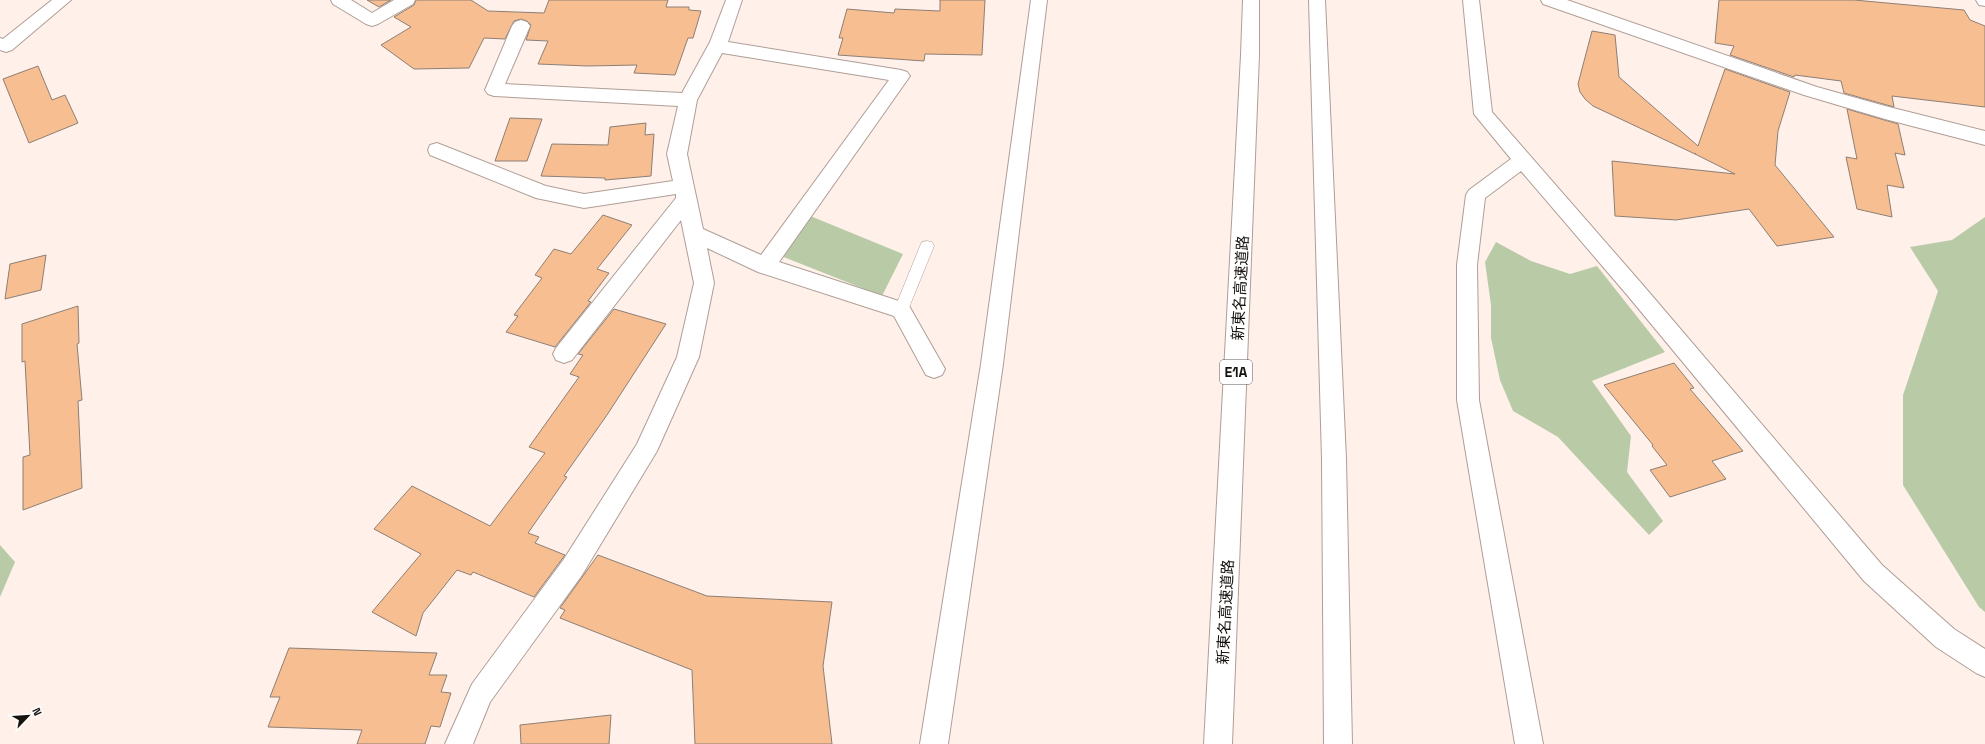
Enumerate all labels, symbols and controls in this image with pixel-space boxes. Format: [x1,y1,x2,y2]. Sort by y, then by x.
street label: 新東名高速道路 [1228,235,1252,341]
road number: E1A [1220,360,1252,384]
street label: 新東名高速道路 [1213,559,1237,665]
north arrow [8,696,48,736]
text: N [29,705,45,718]

